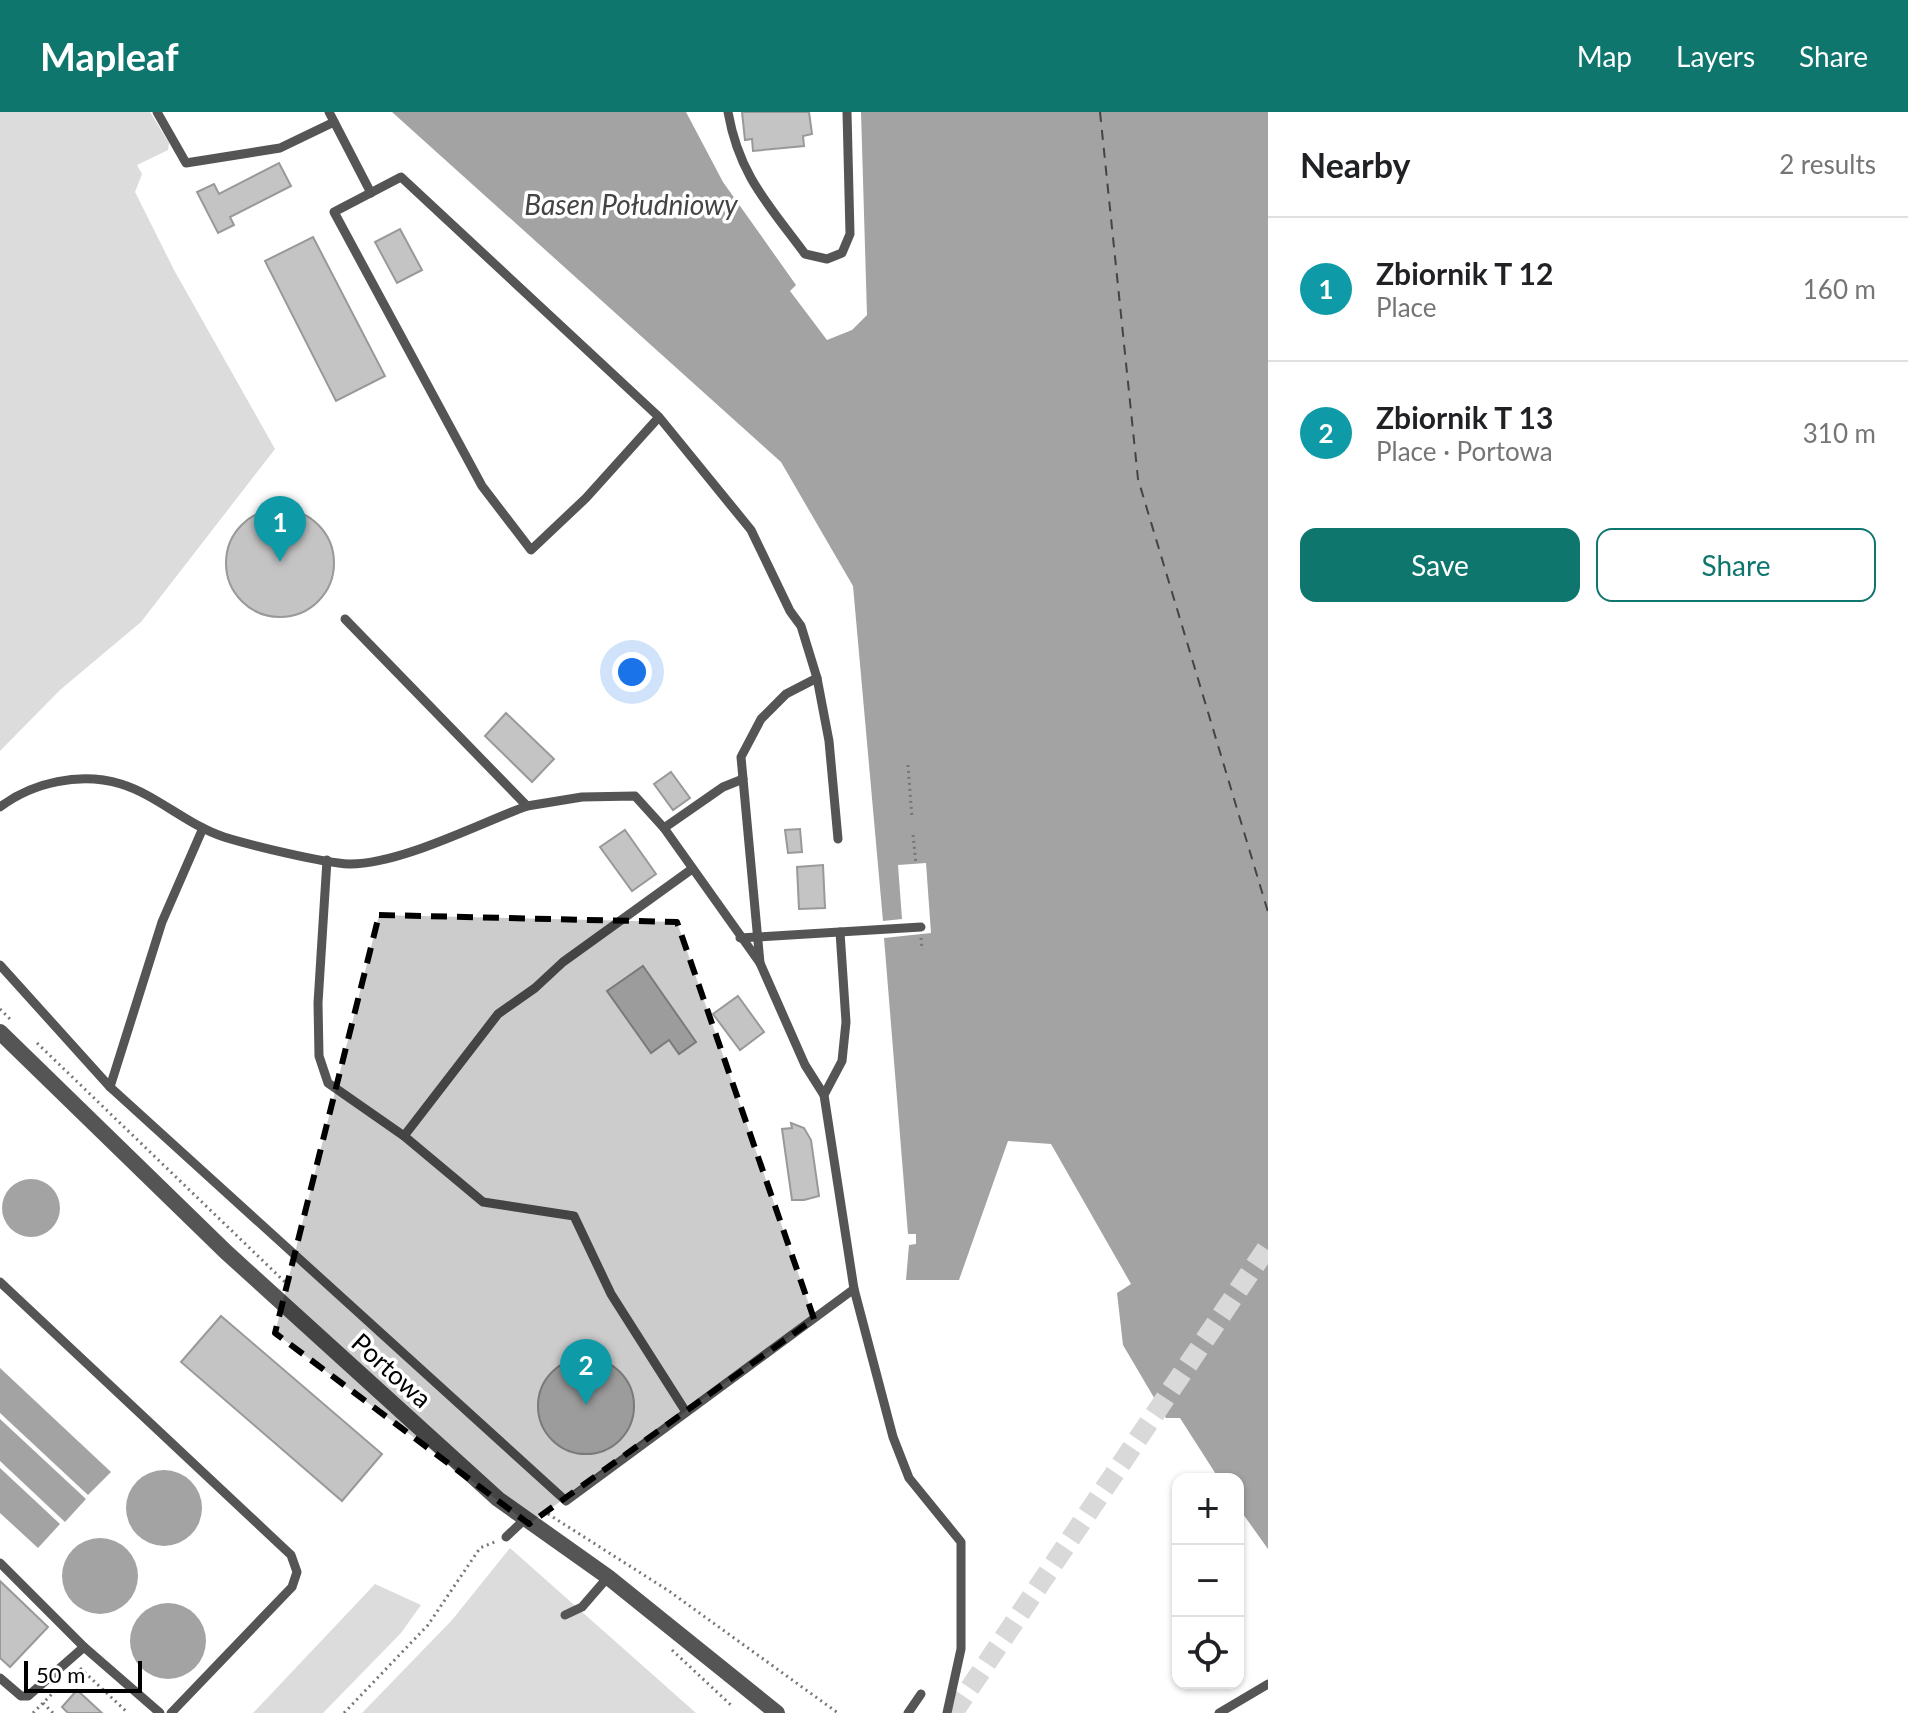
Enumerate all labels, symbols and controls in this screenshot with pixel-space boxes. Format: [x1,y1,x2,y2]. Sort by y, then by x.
text: Mapleaf [40,33,179,79]
text: Map [1577,39,1632,73]
text: Layers [1676,39,1755,73]
text: Share [1799,39,1868,73]
text: Nearby [1300,144,1411,185]
text: 2 results [1779,148,1876,180]
water label: Basen Południowy [524,187,738,221]
text: Zbiornik T 12 [1376,255,1553,291]
text: 1 [1318,273,1334,305]
text: 160 m [1803,273,1876,305]
text: Place [1376,291,1437,323]
text: Zbiornik T 13 [1376,399,1553,435]
text: 2 [1318,417,1334,449]
text: 310 m [1803,417,1876,449]
text: Place · Portowa [1376,435,1553,467]
pin: 1 [254,496,306,562]
button: Save [1300,528,1580,602]
button: Share [1596,528,1876,602]
your location [612,652,652,692]
street label: Portowa [346,1326,438,1414]
pin: 2 [560,1339,612,1405]
map controls [1172,1473,1244,1689]
button: + [1172,1473,1244,1545]
button: − [1172,1545,1244,1617]
button: locate [1172,1617,1244,1689]
scale bar [24,1657,142,1693]
text: 50 m [36,1661,85,1688]

